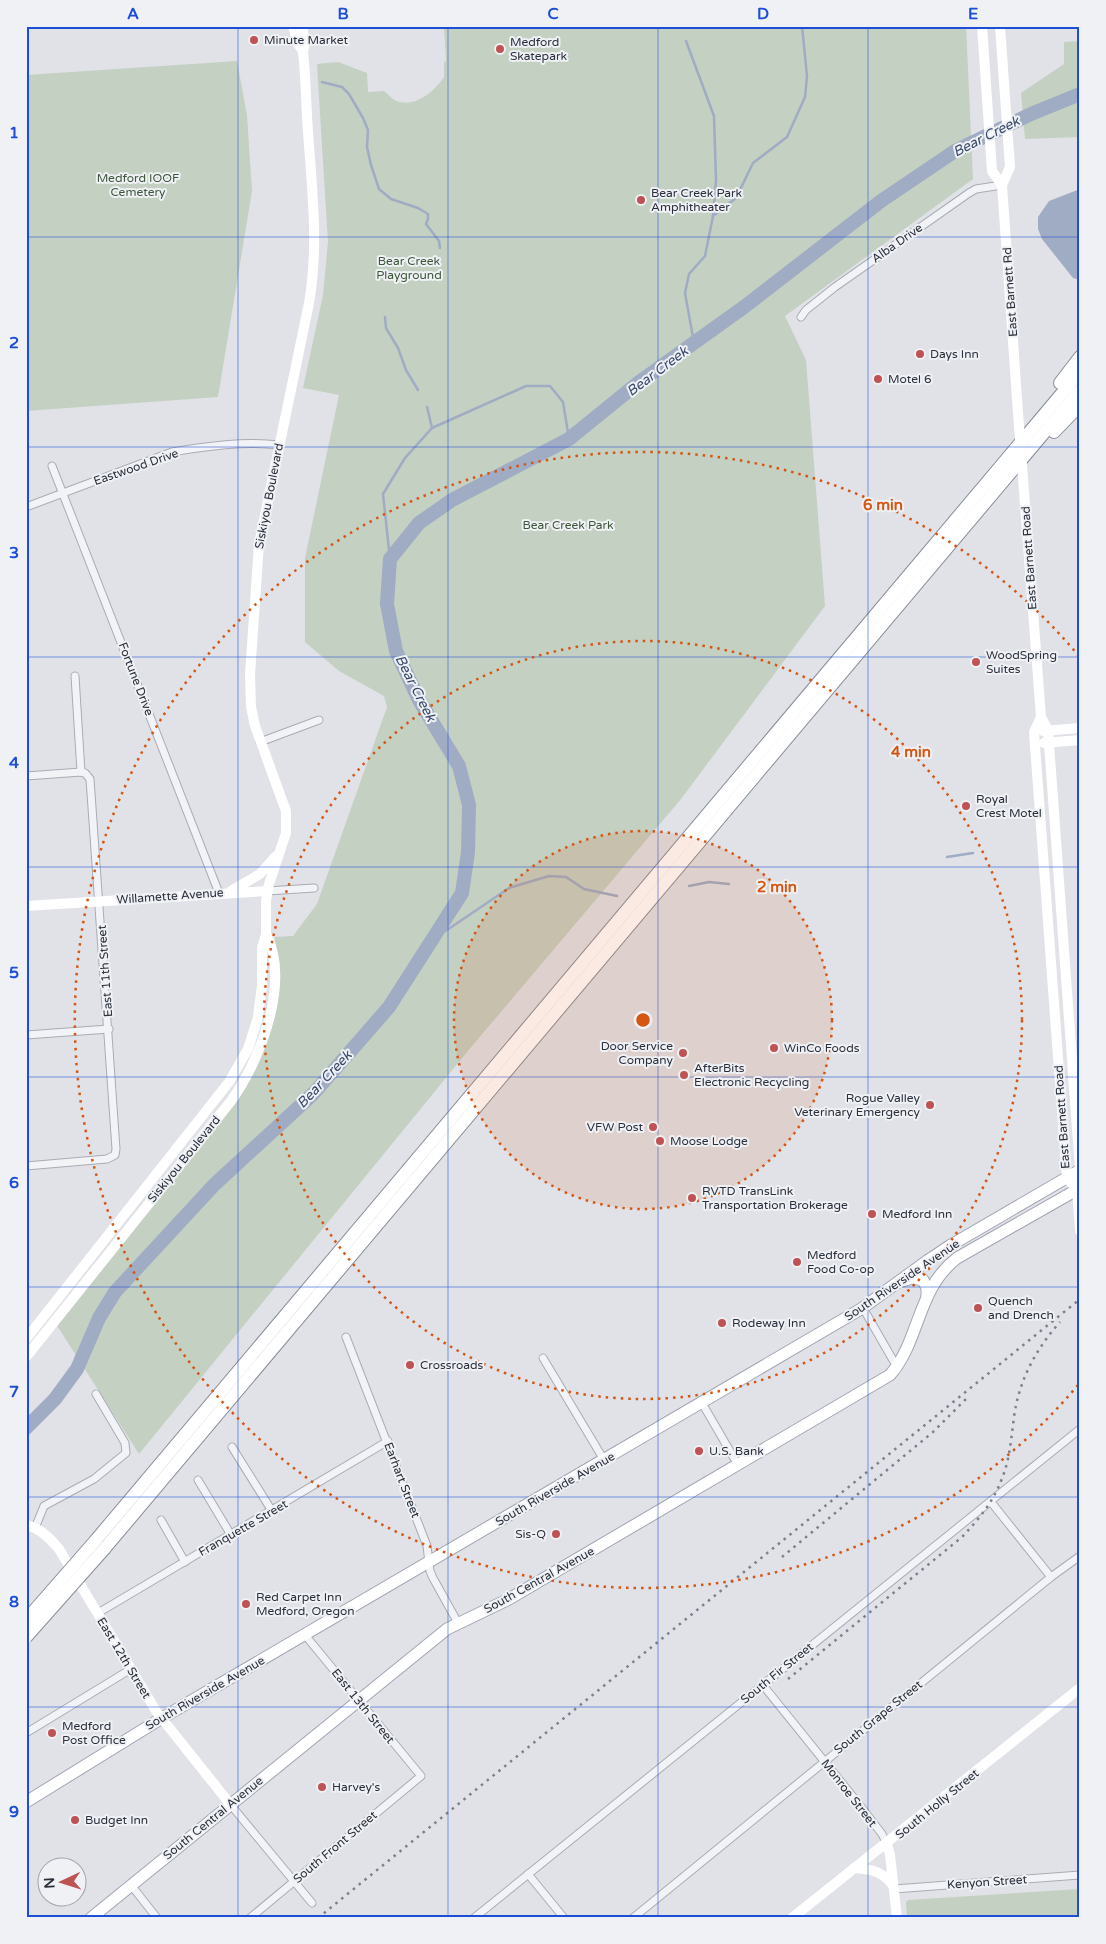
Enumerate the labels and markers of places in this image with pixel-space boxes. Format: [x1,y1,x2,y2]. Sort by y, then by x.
place label: Minute Market [264,33,349,47]
marker: Minute Market [248,34,260,46]
place label: Medford Skatepark [510,35,568,63]
marker: Medford Skatepark [494,43,506,55]
place label: Bear Creek Park Amphitheater [651,186,743,214]
marker: Bear Creek Park Amphitheater [635,194,647,206]
place label: Days Inn [930,347,979,361]
marker: Days Inn [914,348,926,360]
place label: Motel 6 [888,372,932,386]
marker: Motel 6 [872,373,884,385]
place label: WoodSpring Suites [986,648,1057,676]
marker: WoodSpring Suites [970,656,982,668]
place label: Royal Crest Motel [976,792,1042,820]
marker: Royal Crest Motel [960,800,972,812]
centre of rings [634,1011,652,1029]
place label: Door Service Company [601,1039,674,1067]
place label: WinCo Foods [784,1041,860,1055]
marker: WinCo Foods [768,1042,780,1054]
marker: Door Service Company [677,1047,689,1059]
place label: AfterBits Electronic Recycling [694,1061,809,1089]
marker: AfterBits Electronic Recycling [678,1069,690,1081]
place label: Rogue Valley Veterinary Emergency [794,1091,921,1119]
marker: Rogue Valley Veterinary Emergency [924,1099,936,1111]
place label: VFW Post [587,1120,643,1134]
marker: VFW Post [647,1121,659,1133]
place label: Moose Lodge [670,1134,748,1148]
marker: Moose Lodge [654,1135,666,1147]
place label: RVTD TransLink Transportation Brokerage [702,1184,848,1212]
marker: RVTD TransLink Transportation Brokerage [686,1192,698,1204]
place label: Medford Inn [882,1207,952,1221]
marker: Medford Inn [866,1208,878,1220]
place label: Medford Food Co-op [807,1248,874,1276]
marker: Medford Food Co-op [791,1256,803,1268]
place label: Quench and Drench [988,1294,1054,1322]
marker: Quench and Drench [972,1302,984,1314]
place label: Rodeway Inn [732,1316,806,1330]
marker: Rodeway Inn [716,1317,728,1329]
place label: Crossroads [420,1358,484,1372]
marker: Crossroads [404,1359,416,1371]
place label: U.S. Bank [709,1444,764,1458]
marker: U.S. Bank [693,1445,705,1457]
place label: Sis-Q [515,1527,546,1541]
marker: Sis-Q [550,1528,562,1540]
place label: Red Carpet Inn Medford, Oregon [256,1590,355,1618]
marker: Red Carpet Inn Medford, Oregon [240,1598,252,1610]
place label: Medford Post Office [62,1719,126,1747]
marker: Medford Post Office [46,1727,58,1739]
place label: Harvey's [332,1780,381,1794]
marker: Harvey's [316,1781,328,1793]
place label: Budget Inn [85,1813,148,1827]
marker: Budget Inn [69,1814,81,1826]

